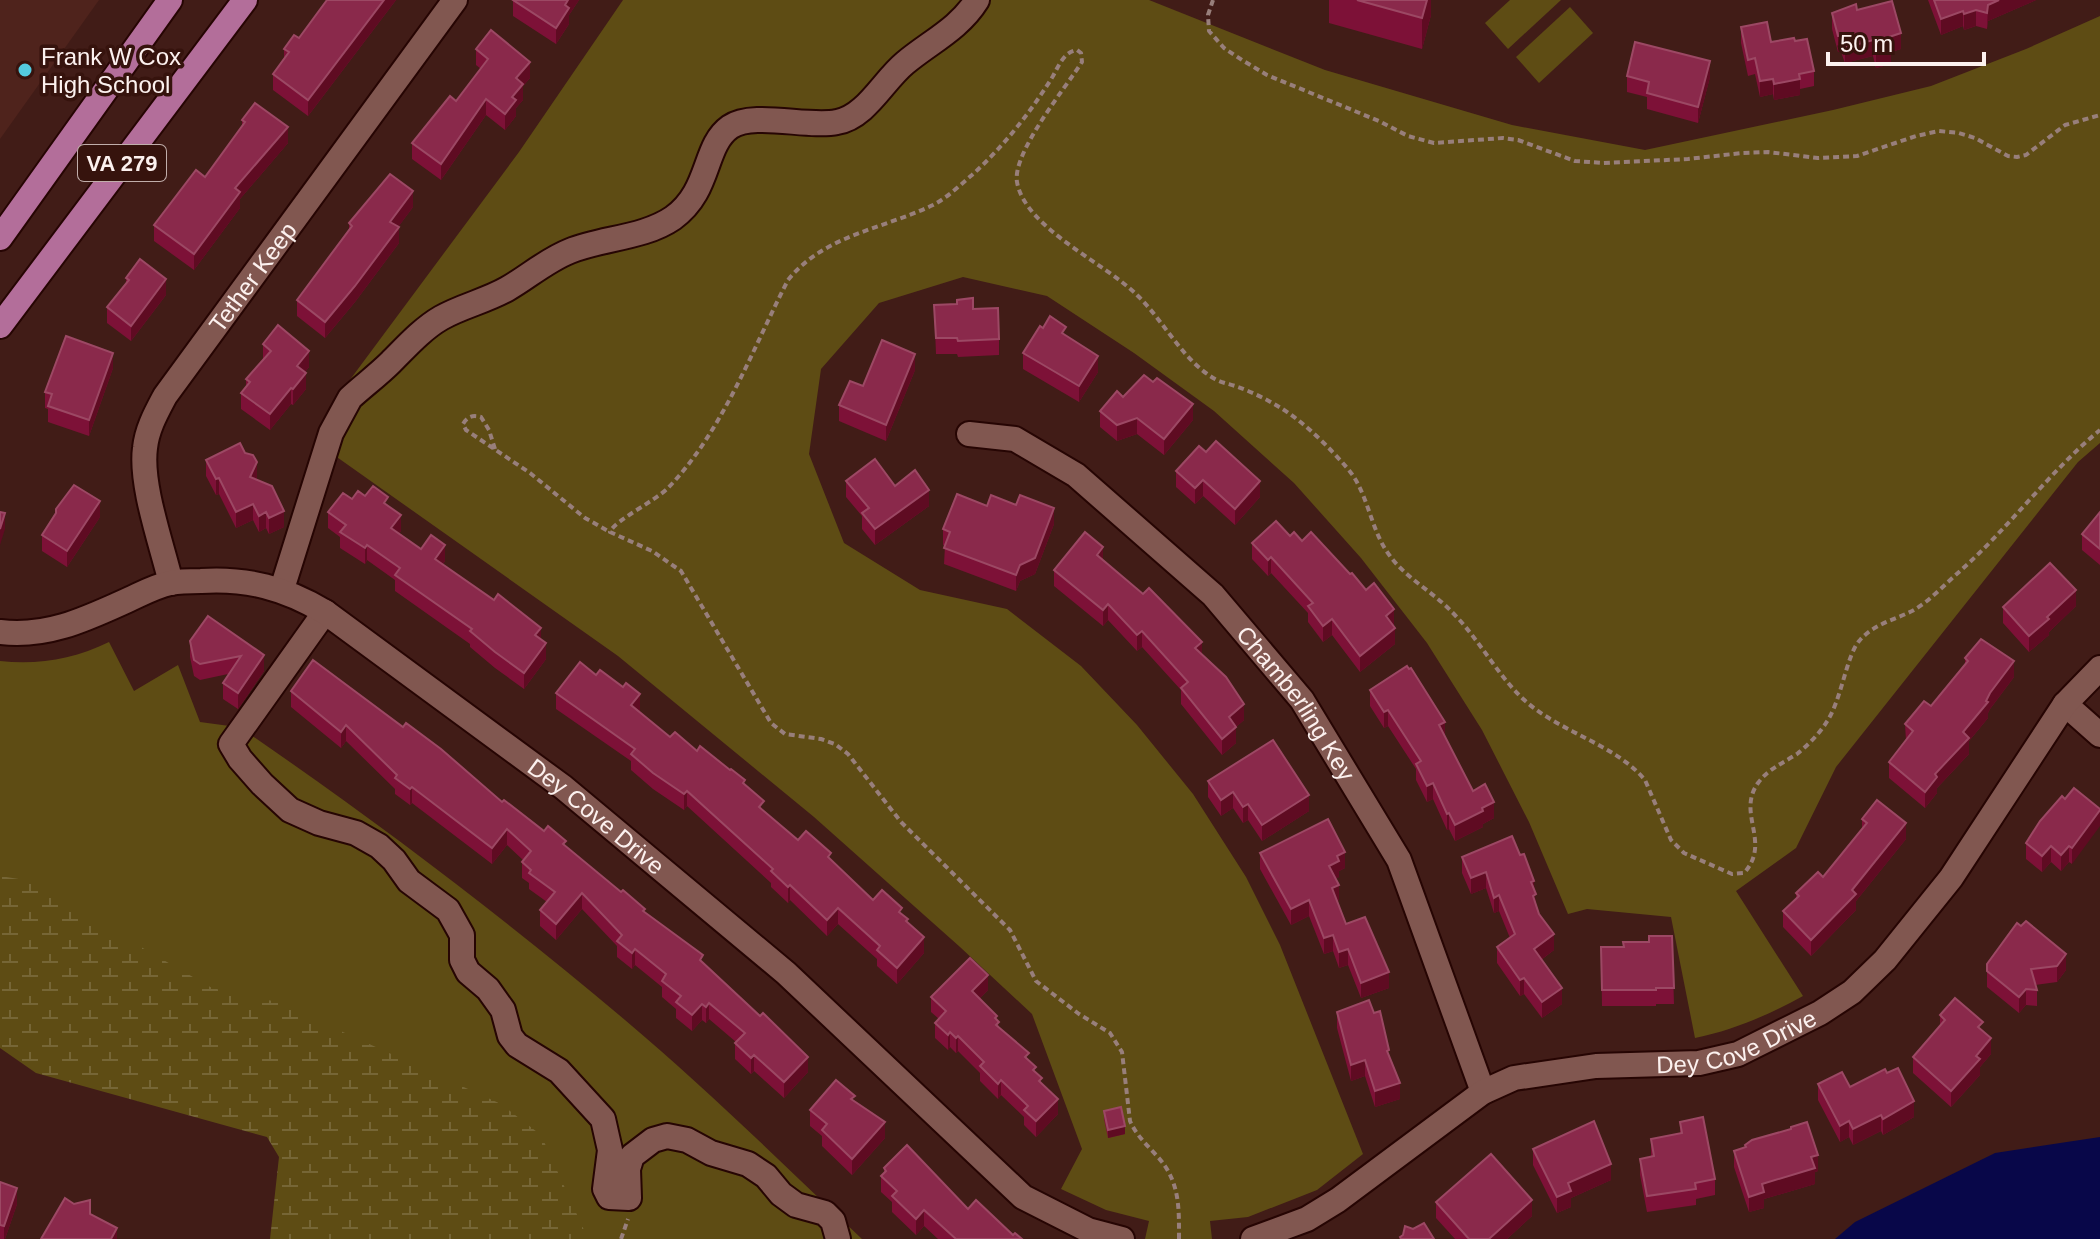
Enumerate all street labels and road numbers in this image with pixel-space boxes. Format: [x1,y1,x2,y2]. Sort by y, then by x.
road number: VA 279 [78,145,166,181]
street label: Tether Keep [203,217,301,337]
street label: Chamberling Key [1232,620,1361,785]
street label: Dey Cove Drive [523,753,670,880]
street label: Dey Cove Drive [1656,1004,1820,1078]

